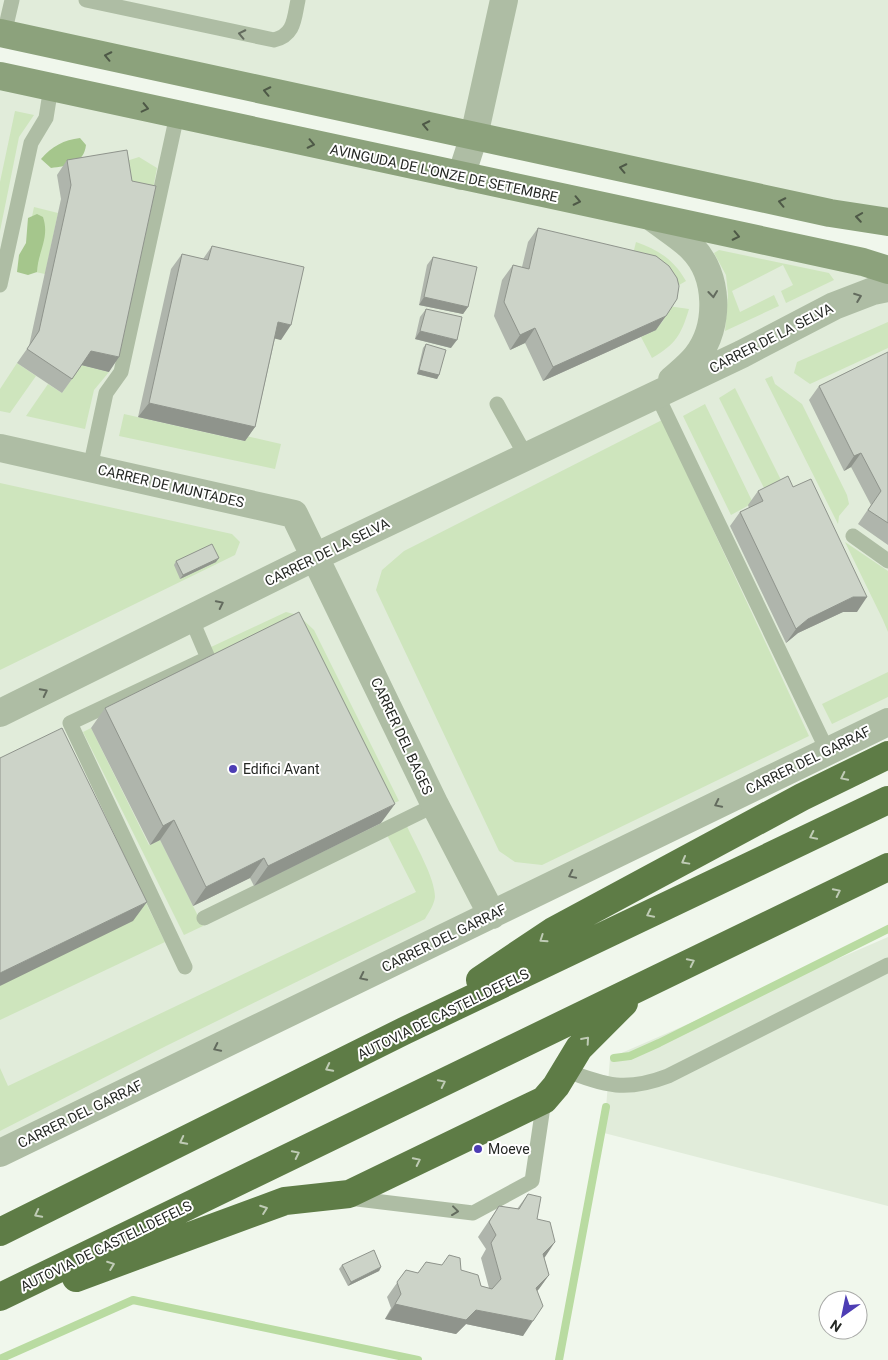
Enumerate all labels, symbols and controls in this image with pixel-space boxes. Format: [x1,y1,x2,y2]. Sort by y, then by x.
one-way arrow [238,30,247,40]
one-way arrow [104,52,113,62]
one-way arrow [263,86,272,97]
one-way arrow [140,102,149,113]
one-way arrow [422,120,431,131]
one-way arrow [306,138,315,149]
street label: AVINGUDA DE L'ONZE DE SETEMBRE [329,141,559,205]
one-way arrow [619,163,627,174]
one-way arrow [573,195,581,206]
one-way arrow [777,198,786,208]
one-way arrow [854,213,863,223]
one-way arrow [731,230,740,241]
one-way arrow [707,290,718,298]
one-way arrow [853,293,862,303]
street label: CARRER DE LA SELVA [707,300,835,376]
street label: CARRER DE MUNTADES [96,461,246,511]
street label: CARRER DE LA SELVA [262,515,392,589]
one-way arrow [215,600,224,610]
street label: CARRER DEL BAGES [368,675,436,797]
one-way arrow [38,688,47,698]
street label: CARRER DEL GARRAF [743,723,873,797]
place label: Edifici Avant [243,761,320,777]
marker: Edifici Avant [227,763,239,775]
one-way arrow [840,770,849,781]
one-way arrow [714,798,723,808]
one-way arrow [809,830,818,840]
one-way arrow [681,854,690,864]
one-way arrow [568,869,577,879]
one-way arrow [832,888,841,898]
street label: CARRER DEL GARRAF [379,901,509,975]
one-way arrow [647,908,656,918]
one-way arrow [539,932,548,942]
one-way arrow [686,958,695,968]
street label: AUTOVIA DE CASTELLDEFELS [355,966,531,1062]
one-way arrow [359,971,368,981]
one-way arrow [580,1036,589,1045]
one-way arrow [213,1042,222,1052]
one-way arrow [325,1062,334,1073]
street label: CARRER DEL GARRAF [15,1077,145,1151]
one-way arrow [437,1079,446,1089]
one-way arrow [180,1135,189,1145]
place label: Moeve [488,1141,530,1157]
marker: Moeve [472,1143,484,1155]
one-way arrow [291,1150,300,1160]
one-way arrow [412,1157,421,1168]
street label: AUTOVIA DE CASTELLDEFELS [18,1198,194,1294]
one-way arrow [259,1205,267,1215]
one-way arrow [452,1205,460,1216]
one-way arrow [34,1207,43,1218]
one-way arrow [106,1261,115,1271]
north arrow [818,1290,868,1340]
text: N [827,1316,844,1335]

